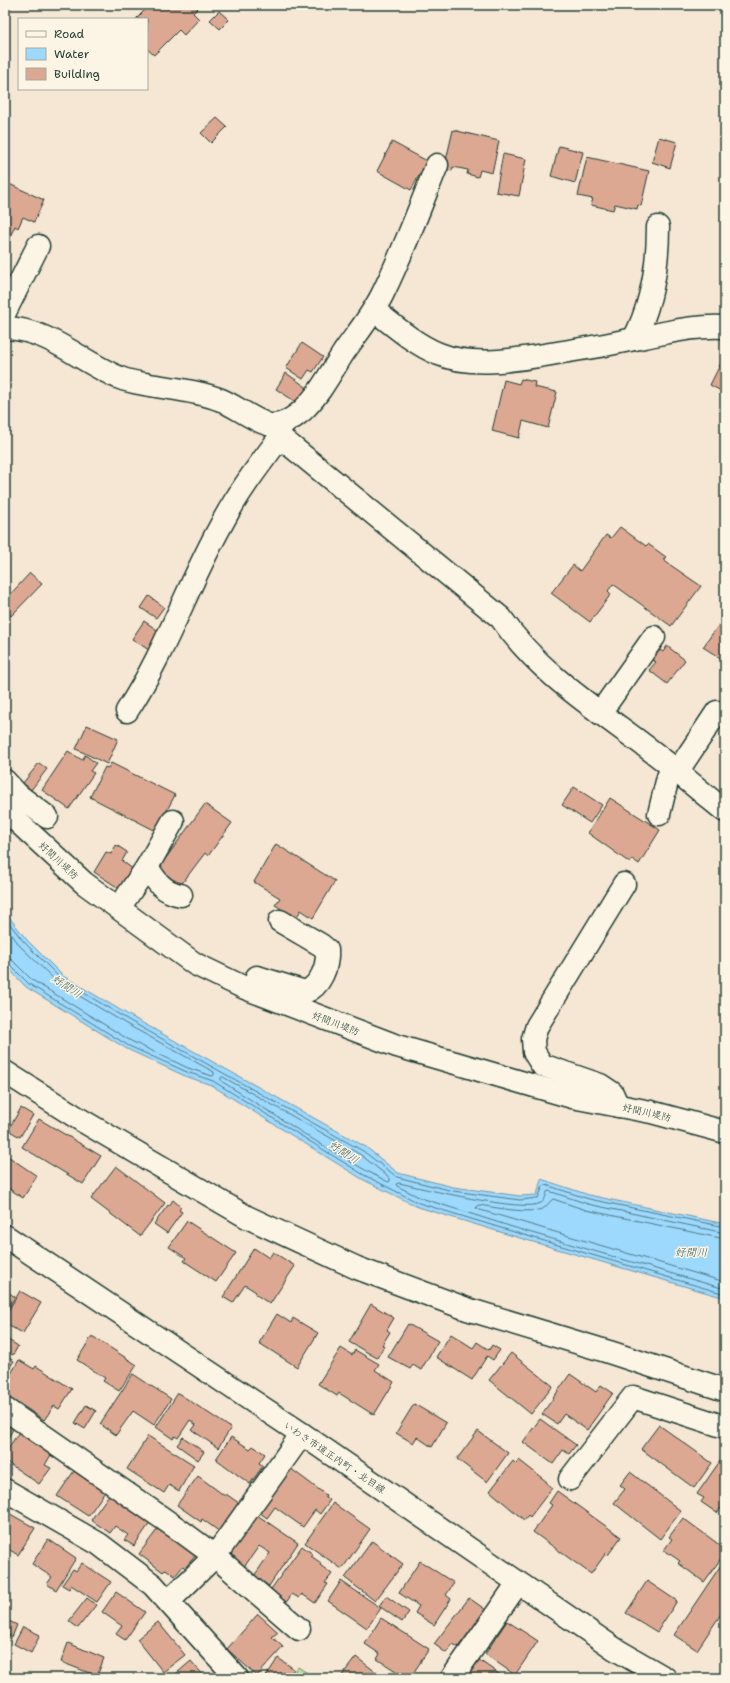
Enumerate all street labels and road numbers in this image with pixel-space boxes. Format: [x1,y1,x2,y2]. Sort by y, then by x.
street label: 好間川堤防 [36,839,81,882]
street label: 好間川堤防 [310,1008,361,1038]
street label: 好間川堤防 [621,1101,673,1124]
street label: いわき市道正内町・北目線 [281,1418,388,1496]

